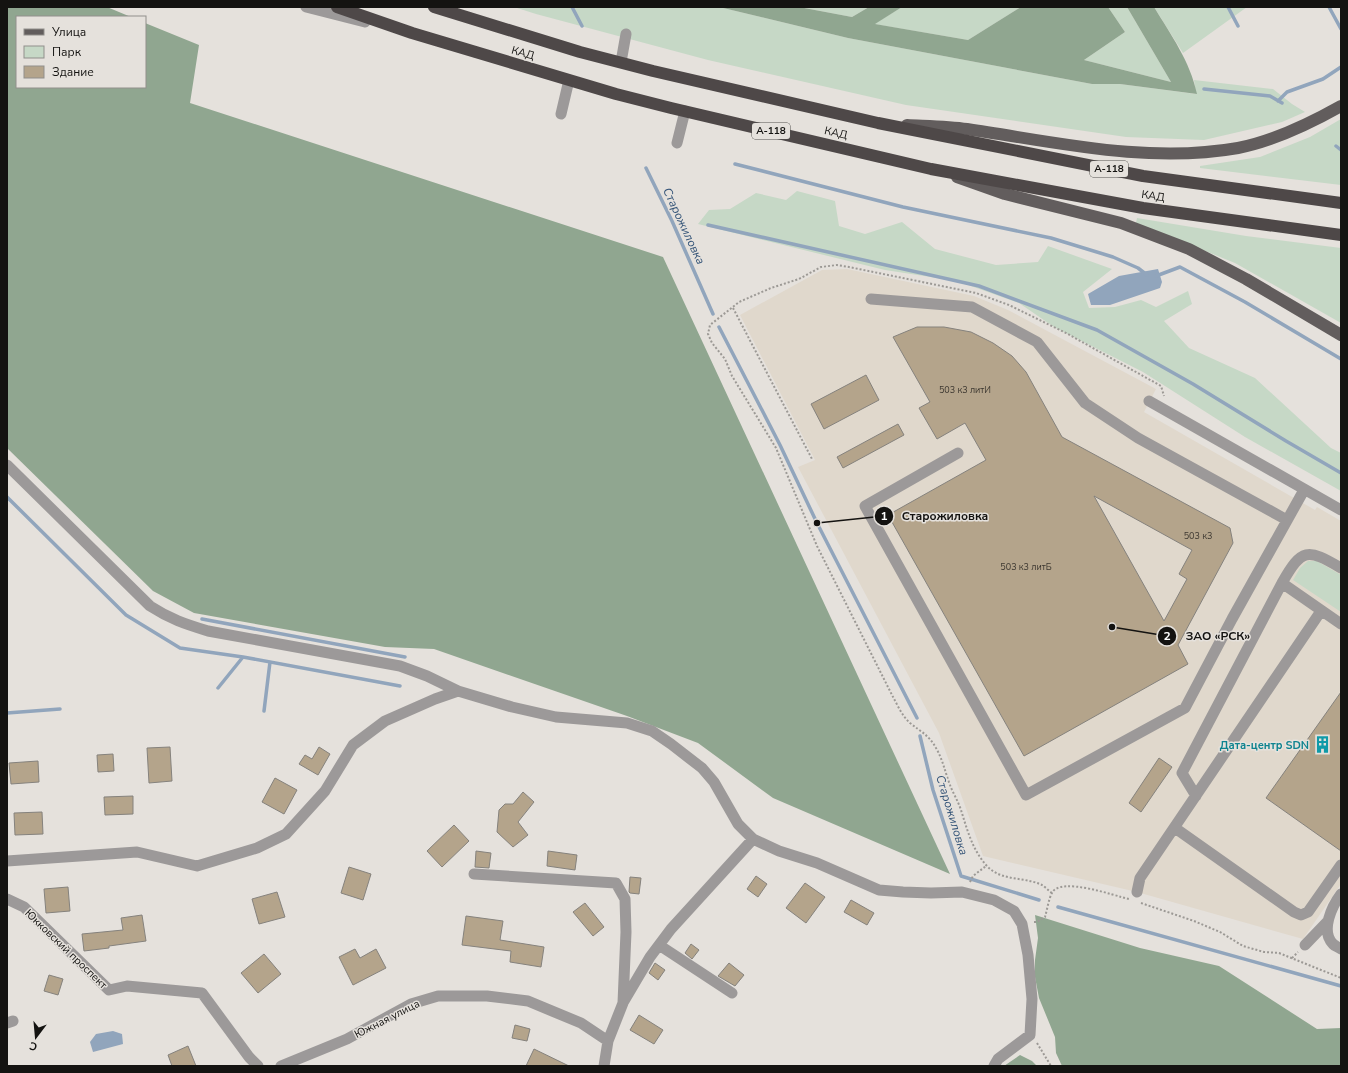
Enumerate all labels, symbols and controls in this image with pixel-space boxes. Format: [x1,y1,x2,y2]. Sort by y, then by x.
legend [16,16,146,88]
text: Улица [51,24,86,40]
street label: КАД [510,43,537,64]
text: Парк [52,44,82,60]
text: Здание [52,64,94,80]
road number: А-118 [752,123,790,139]
street label: КАД [823,123,850,143]
road number: А-118 [1090,161,1128,177]
water label: Старожиловка [659,185,709,267]
street label: КАД [1140,187,1166,205]
house number: 503 к3 литИ [939,384,991,396]
callout: Старожиловка [874,504,997,528]
text: 1 [880,508,888,524]
text: Старожиловка [902,508,988,524]
house number: 503 к3 [1184,530,1212,542]
house number: 503 к3 литБ [1000,561,1052,573]
callout: ЗАО «РСК» [1157,624,1258,648]
text: 2 [1163,628,1171,644]
text: ЗАО «РСК» [1186,628,1250,644]
building icon: Дата-центр SDN [1312,735,1332,755]
place label: Дата-центр SDN [1220,738,1309,753]
water label: Старожиловка [932,773,972,857]
street label: Юкковский проспект [22,906,111,992]
street label: Южная улица [352,996,422,1042]
north arrow [16,1017,56,1057]
text: С [27,1038,39,1054]

